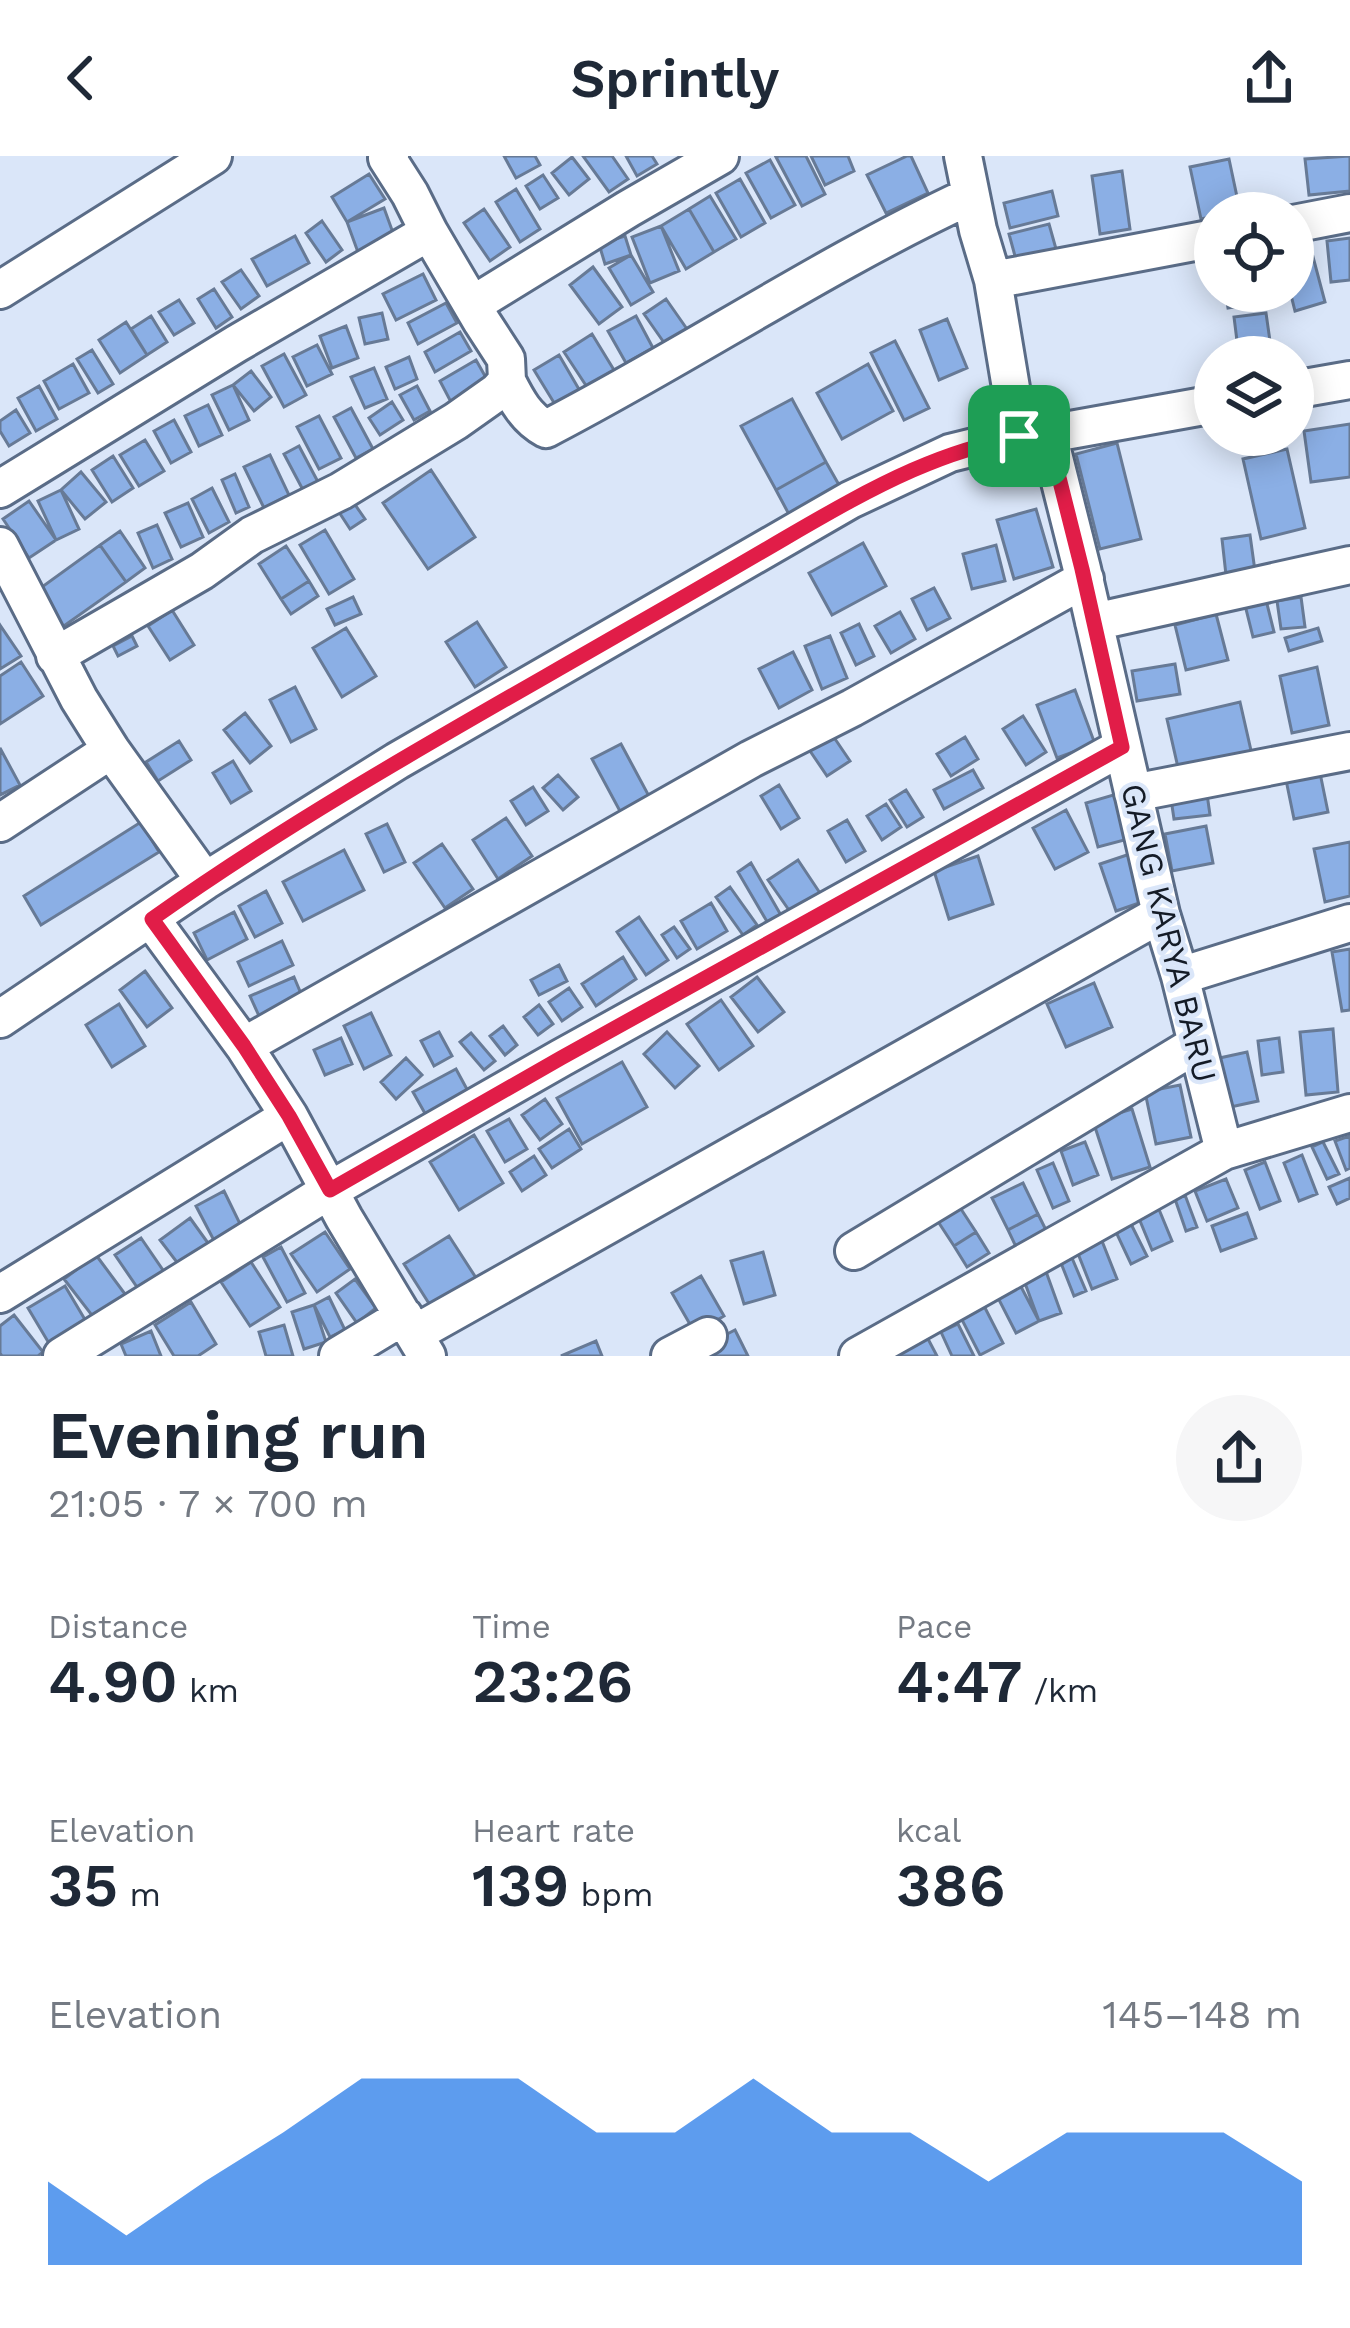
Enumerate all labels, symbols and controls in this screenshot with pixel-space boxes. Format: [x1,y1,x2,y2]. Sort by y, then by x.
icon: back [48,45,114,111]
icon: share [1236,45,1302,111]
text: Sprintly [571,47,779,110]
map controls [1194,192,1314,456]
button: locate [1194,192,1314,312]
button: layers [1194,336,1314,456]
pin [968,385,1070,487]
icon: arrive [986,403,1052,469]
street label: GANG KARYA BARU [1113,780,1225,1086]
button: share [1176,1395,1302,1521]
text: Evening run [48,1397,429,1474]
text: 21:05 · 7 × 700 m [48,1481,368,1526]
text: Distance [48,1607,188,1646]
text: Time [472,1607,551,1646]
text: Pace [896,1607,972,1646]
text: 4.90 [48,1646,178,1717]
text: 23:26 [472,1646,633,1717]
text: 4:47 [896,1646,1022,1717]
text: km [178,1671,239,1710]
text: /km [1022,1671,1098,1710]
text: Elevation [48,1811,195,1850]
text: Heart rate [472,1811,635,1850]
text: kcal [896,1811,961,1850]
text: 35 [48,1850,118,1921]
text: 139 [472,1850,569,1921]
text: 386 [896,1850,1006,1921]
text: m [118,1875,161,1914]
text: bpm [569,1875,653,1914]
text: Elevation [48,1992,222,2037]
text: 145–148 m [1102,1992,1302,2037]

